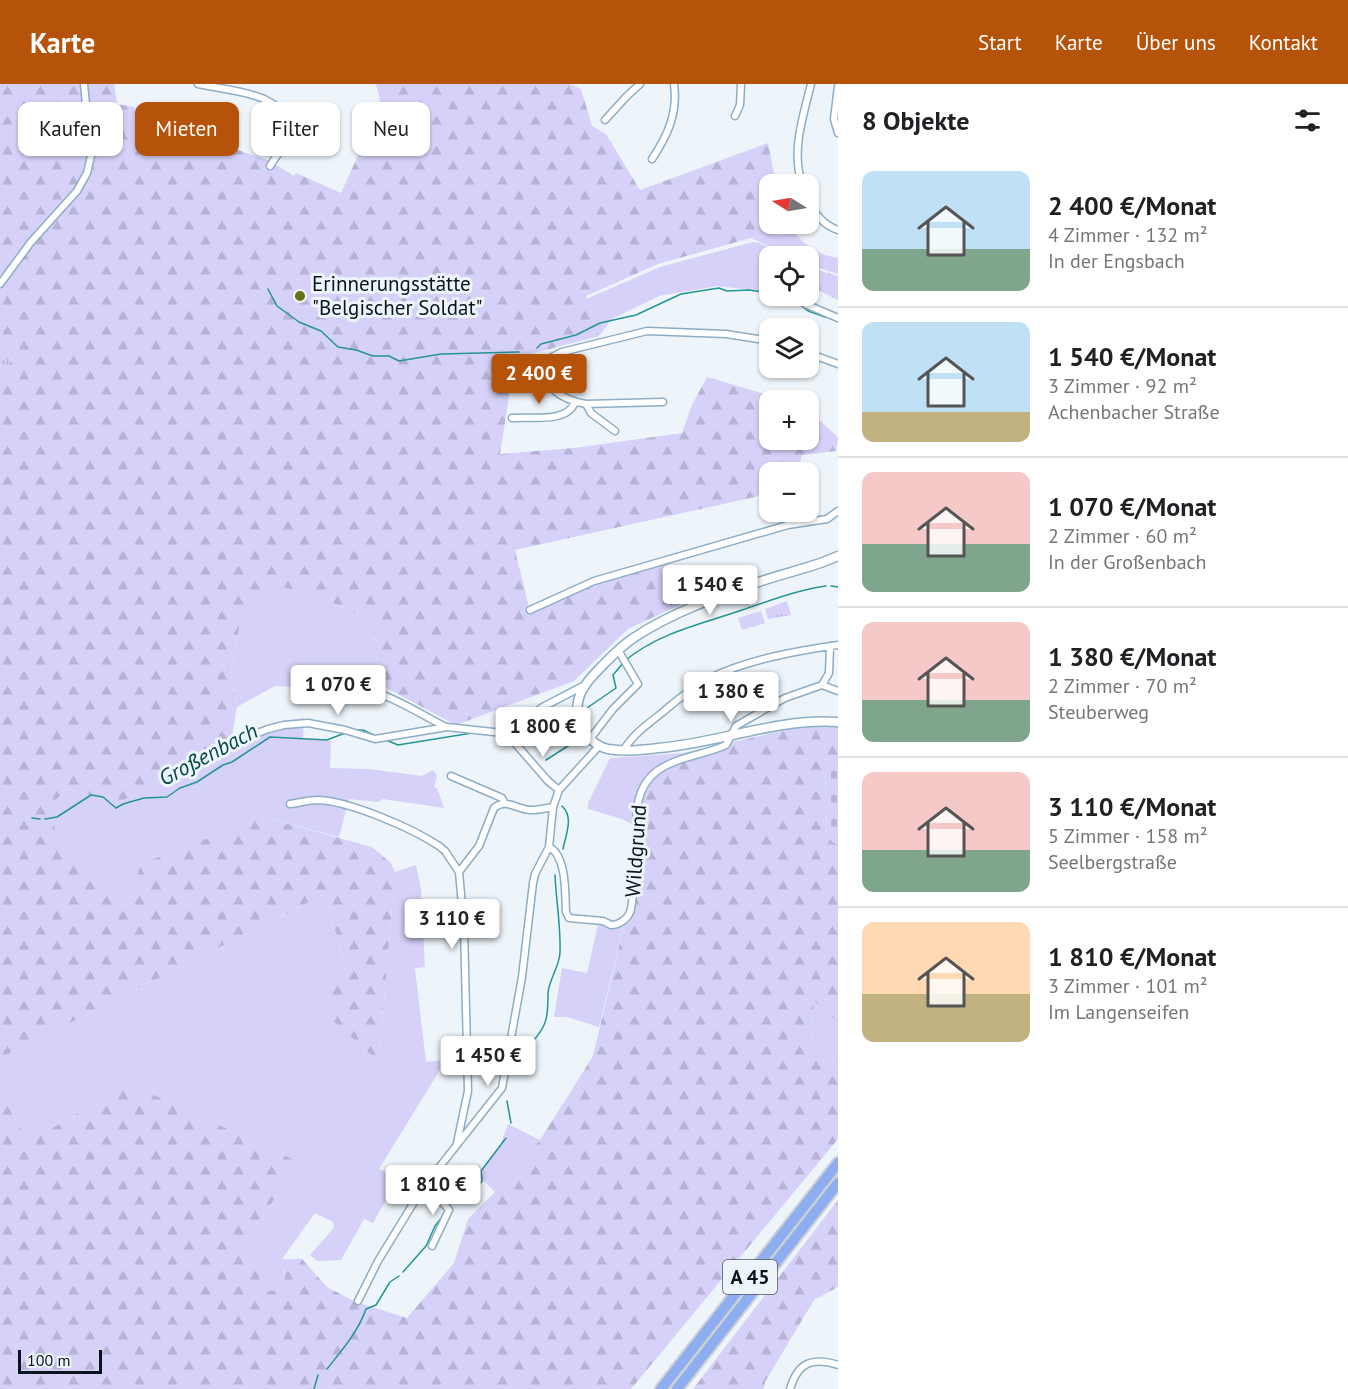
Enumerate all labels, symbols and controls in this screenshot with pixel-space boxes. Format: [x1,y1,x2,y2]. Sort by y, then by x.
text: Karte [30,24,95,61]
text: Start [978,29,1022,56]
text: Karte [1055,29,1103,56]
text: Über uns [1136,29,1216,56]
text: Kontakt [1249,29,1318,56]
chip: Kaufen [18,102,123,156]
chip: Mieten [135,102,239,156]
chip: Filter [251,102,340,156]
chip: Neu [352,102,430,156]
text: 8 Objekte [862,104,969,137]
icon: filters [1291,104,1324,137]
north arrow [759,174,819,234]
map controls [759,174,819,522]
text: 2 400 €/Monat [1048,189,1216,222]
icon: home [910,195,982,267]
text: 4 Zimmer · 132 m² [1048,222,1208,248]
button: locate [759,246,819,306]
text: In der Engsbach [1048,248,1185,274]
place label: Erinnerungsstätte "Belgischer Soldat" [312,270,483,321]
marker: Erinnerungsstätte "Belgischer Soldat" [293,289,307,303]
button: layers [759,318,819,378]
text: 1 540 €/Monat [1048,340,1216,373]
icon: home [910,346,982,418]
pin: 2 400 € [484,354,594,405]
text: 2 400 € [506,360,572,386]
text: 3 Zimmer · 92 m² [1048,373,1197,399]
button: + [759,390,819,450]
text: Achenbacher Straße [1048,399,1220,425]
button: − [759,462,819,522]
text: 1 070 €/Monat [1048,490,1216,523]
icon: home [910,496,982,568]
text: 2 Zimmer · 60 m² [1048,523,1197,549]
text: In der Großenbach [1048,549,1207,575]
pin: 1 540 € [655,565,765,616]
text: 1 540 € [677,571,743,597]
text: 1 380 €/Monat [1048,640,1216,673]
icon: home [910,646,982,718]
pin: 1 070 € [283,665,393,716]
text: 1 070 € [305,671,371,697]
pin: 1 380 € [676,672,786,723]
text: 2 Zimmer · 70 m² [1048,673,1197,699]
text: 1 380 € [698,678,764,704]
text: Steuberweg [1048,699,1149,725]
pin: 1 800 € [488,707,598,758]
text: 1 800 € [510,713,576,739]
water label: Großenbach [154,716,262,792]
text: 3 110 €/Monat [1048,790,1216,823]
icon: home [910,796,982,868]
street label: Wildgrund [619,804,652,898]
text: 5 Zimmer · 158 m² [1048,823,1208,849]
text: Seelbergstraße [1048,849,1177,875]
pin: 3 110 € [397,899,507,950]
text: 3 110 € [419,905,485,931]
text: 1 810 €/Monat [1048,940,1216,973]
icon: home [910,946,982,1018]
text: 3 Zimmer · 101 m² [1048,973,1208,999]
text: Im Langenseifen [1048,999,1189,1025]
pin: 1 450 € [433,1036,543,1087]
text: 1 450 € [455,1042,521,1068]
pin: 1 810 € [378,1165,488,1216]
text: 1 810 € [400,1171,466,1197]
road number: A 45 [723,1260,777,1294]
scale bar [18,1347,102,1374]
text: 100 m [27,1350,70,1370]

